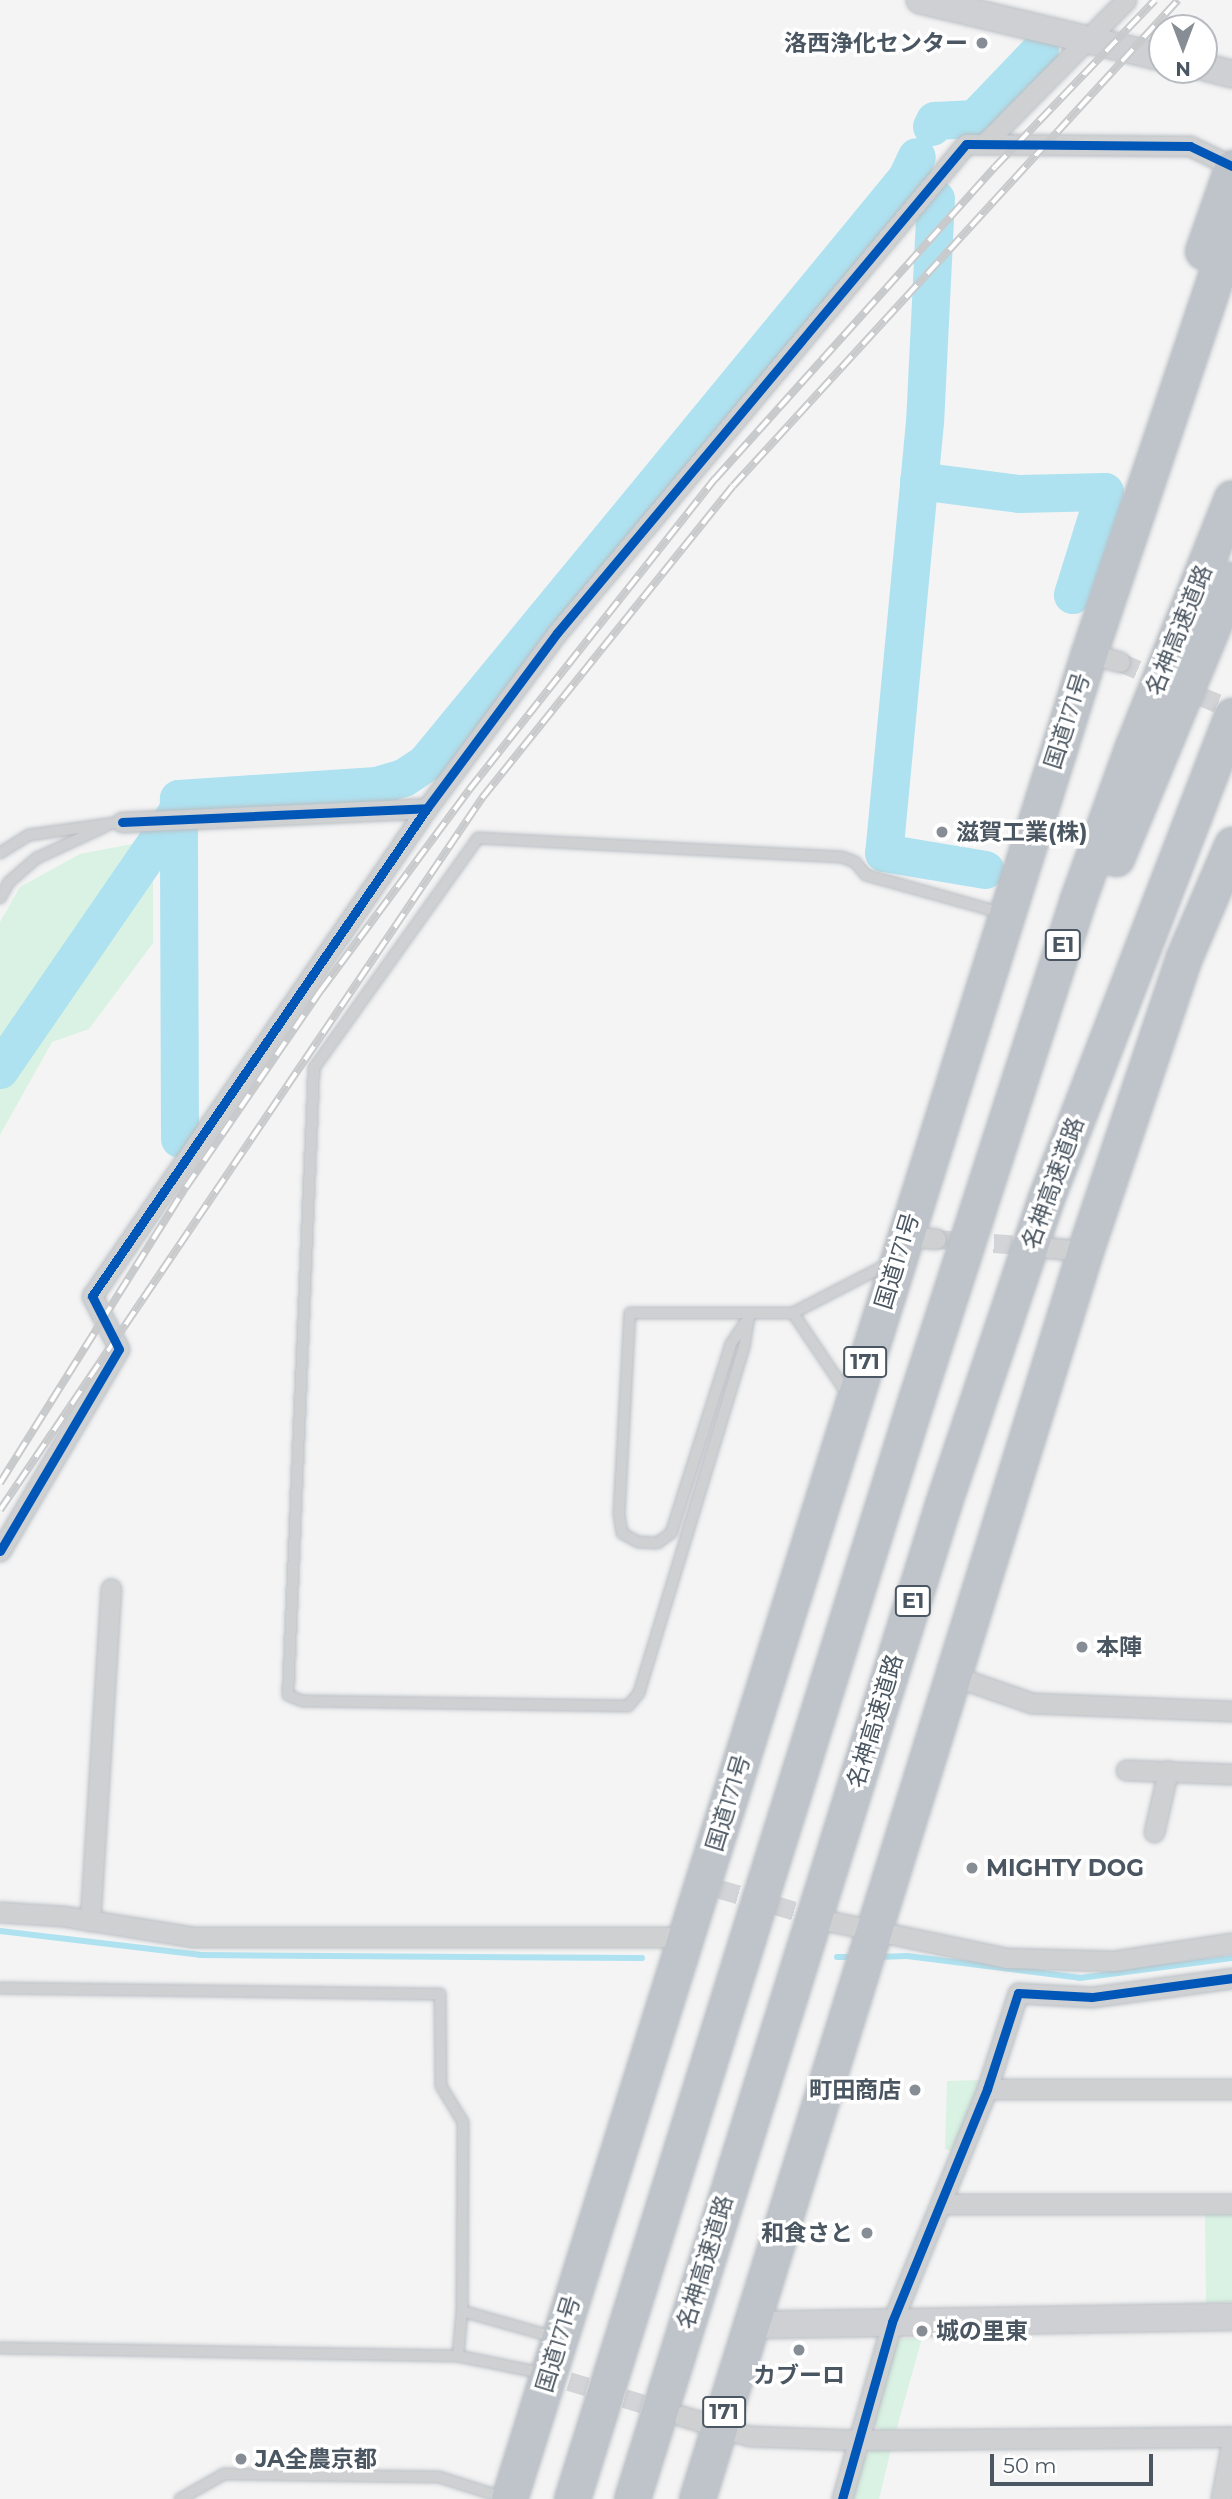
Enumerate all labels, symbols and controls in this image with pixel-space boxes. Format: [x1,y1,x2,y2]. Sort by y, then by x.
north arrow [1148,14,1218,84]
place label: 洛西浄化センター [784,29,968,57]
marker: 洛西浄化センター [974,35,990,51]
text: N [1175,57,1191,80]
street label: 名神高速道路 [1140,561,1218,699]
street label: 国道171号 [1039,669,1095,773]
place label: 滋賀工業(株) [956,818,1087,846]
marker: 滋賀工業(株) [934,824,950,840]
road number: E1 [1044,928,1082,962]
street label: 名神高速道路 [1016,1113,1090,1253]
street label: 国道171号 [869,1209,925,1313]
road number: 171 [842,1344,888,1380]
road number: E1 [894,1584,932,1618]
place label: 本陣 [1096,1633,1142,1661]
marker: 本陣 [1074,1639,1090,1655]
street label: 名神高速道路 [842,1651,908,1791]
street label: 国道171号 [700,1751,756,1855]
place label: MIGHTY DOG [986,1854,1144,1882]
marker: MIGHTY DOG [964,1860,980,1876]
place label: 町田商店 [809,2076,901,2104]
marker: 町田商店 [907,2082,923,2098]
street label: 名神高速道路 [672,2192,738,2332]
place label: 和食さと [761,2219,853,2247]
marker: 和食さと [859,2225,875,2241]
street label: 国道171号 [530,2292,586,2396]
place label: 城の里東 [936,2317,1028,2345]
marker: 城の里東 [914,2323,930,2339]
marker: カブーロ [791,2342,807,2358]
place label: カブーロ [753,2361,845,2389]
road number: 171 [701,2394,747,2430]
scale bar [994,2440,1157,2484]
place label: JA全農京都 [255,2445,377,2473]
marker: JA全農京都 [233,2451,249,2467]
text: 50 m [1003,2453,1057,2478]

